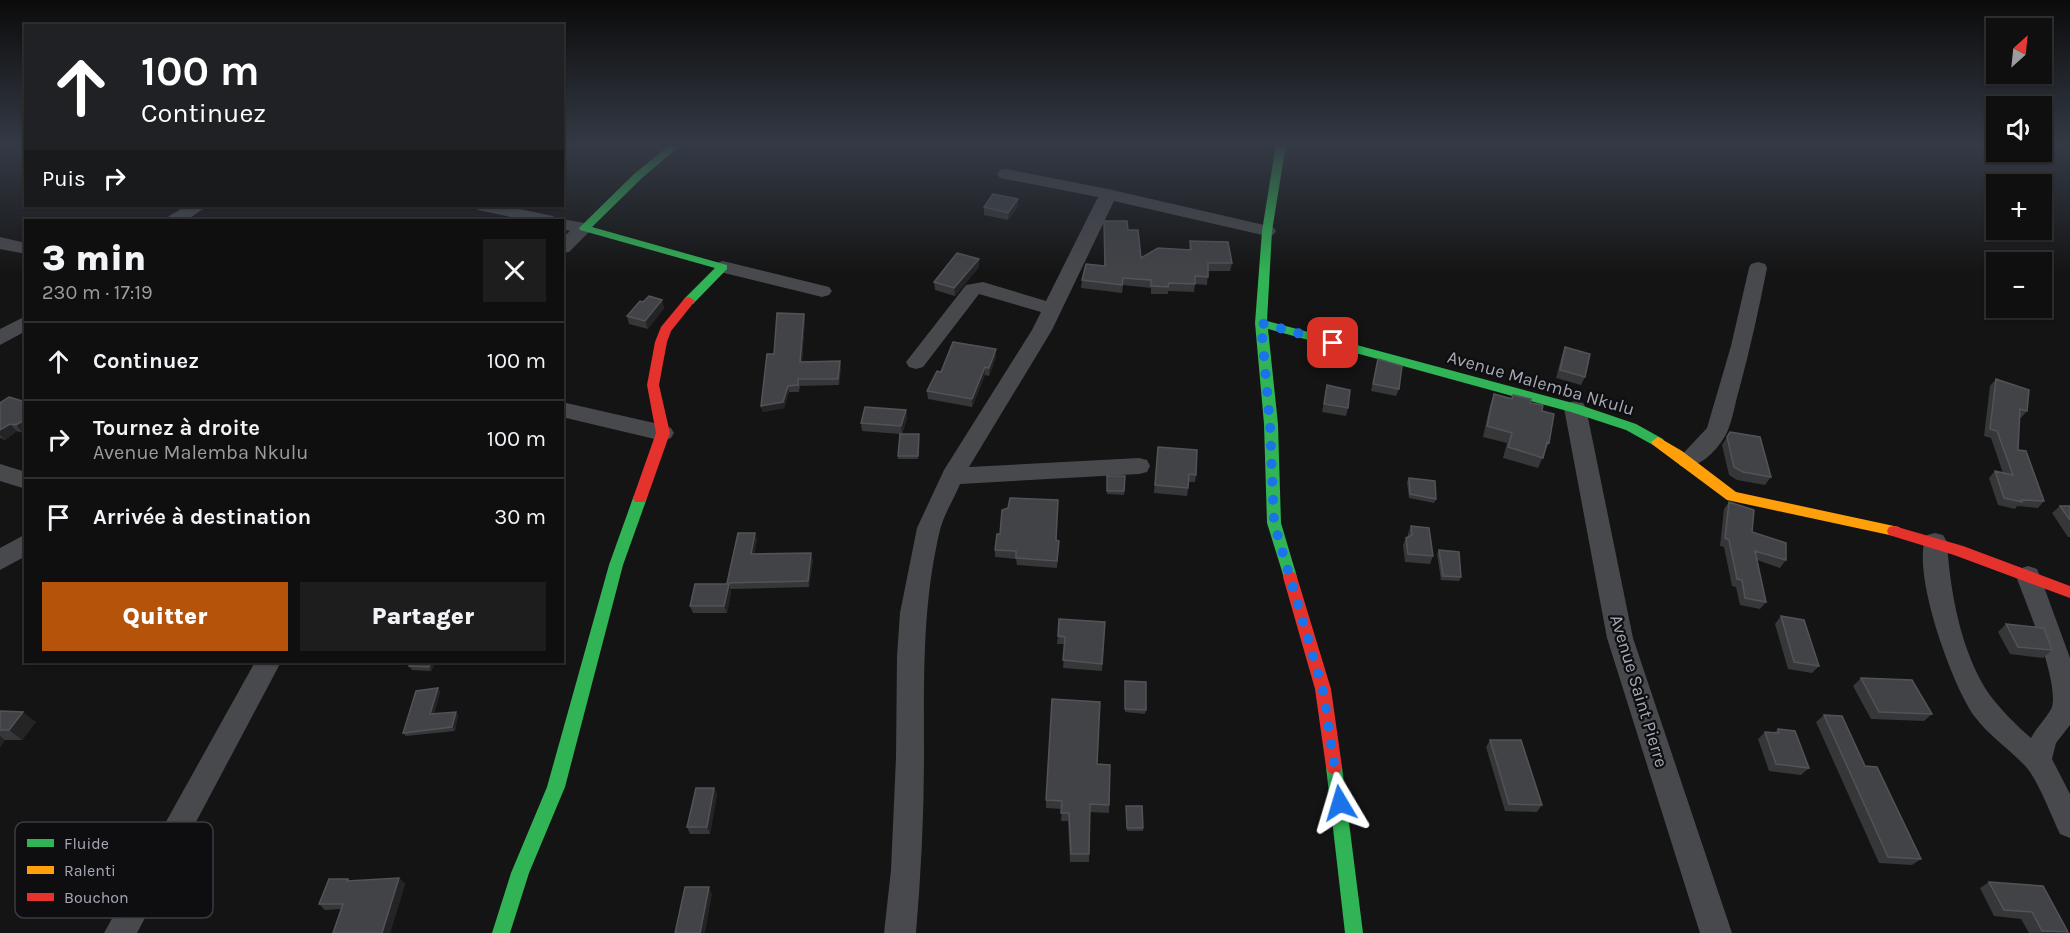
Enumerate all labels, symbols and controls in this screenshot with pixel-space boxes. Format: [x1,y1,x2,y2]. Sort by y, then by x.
north arrow [1986,18,2052,84]
map controls [1986,18,2052,318]
text: 100 m [141,46,260,96]
icon: ahead [42,48,120,126]
button: sound [1986,96,2052,162]
text: Continuez [141,97,266,129]
icon: right [98,162,131,195]
text: Puis [42,166,86,192]
button: + [1986,174,2052,240]
text: 3 min [42,237,146,279]
button: close [483,239,546,302]
button: − [1986,252,2052,318]
text: 230 m · 17:19 [42,281,153,304]
pin [1307,317,1358,368]
icon: arrive [1316,326,1349,359]
icon: ahead [42,345,75,378]
street label: Avenue Malemba Nkulu [1445,346,1637,420]
text: Continuez [93,348,199,374]
text: 100 m [487,348,546,374]
text: Tournez à droite [93,415,260,441]
icon: right [42,423,75,456]
text: 100 m [487,426,546,452]
text: Avenue Malemba Nkulu [93,441,308,464]
icon: arrive [42,501,75,534]
text: Arrivée à destination [93,504,311,530]
text: 30 m [494,504,546,530]
button: Quitter [42,582,288,651]
button: Partager [300,582,546,651]
street label: Avenue Saint Pierre [1605,612,1673,770]
position arrow [1308,771,1372,835]
legend [15,822,213,918]
text: Fluide [64,834,109,853]
text: Ralenti [64,861,116,880]
text: Bouchon [64,888,129,907]

